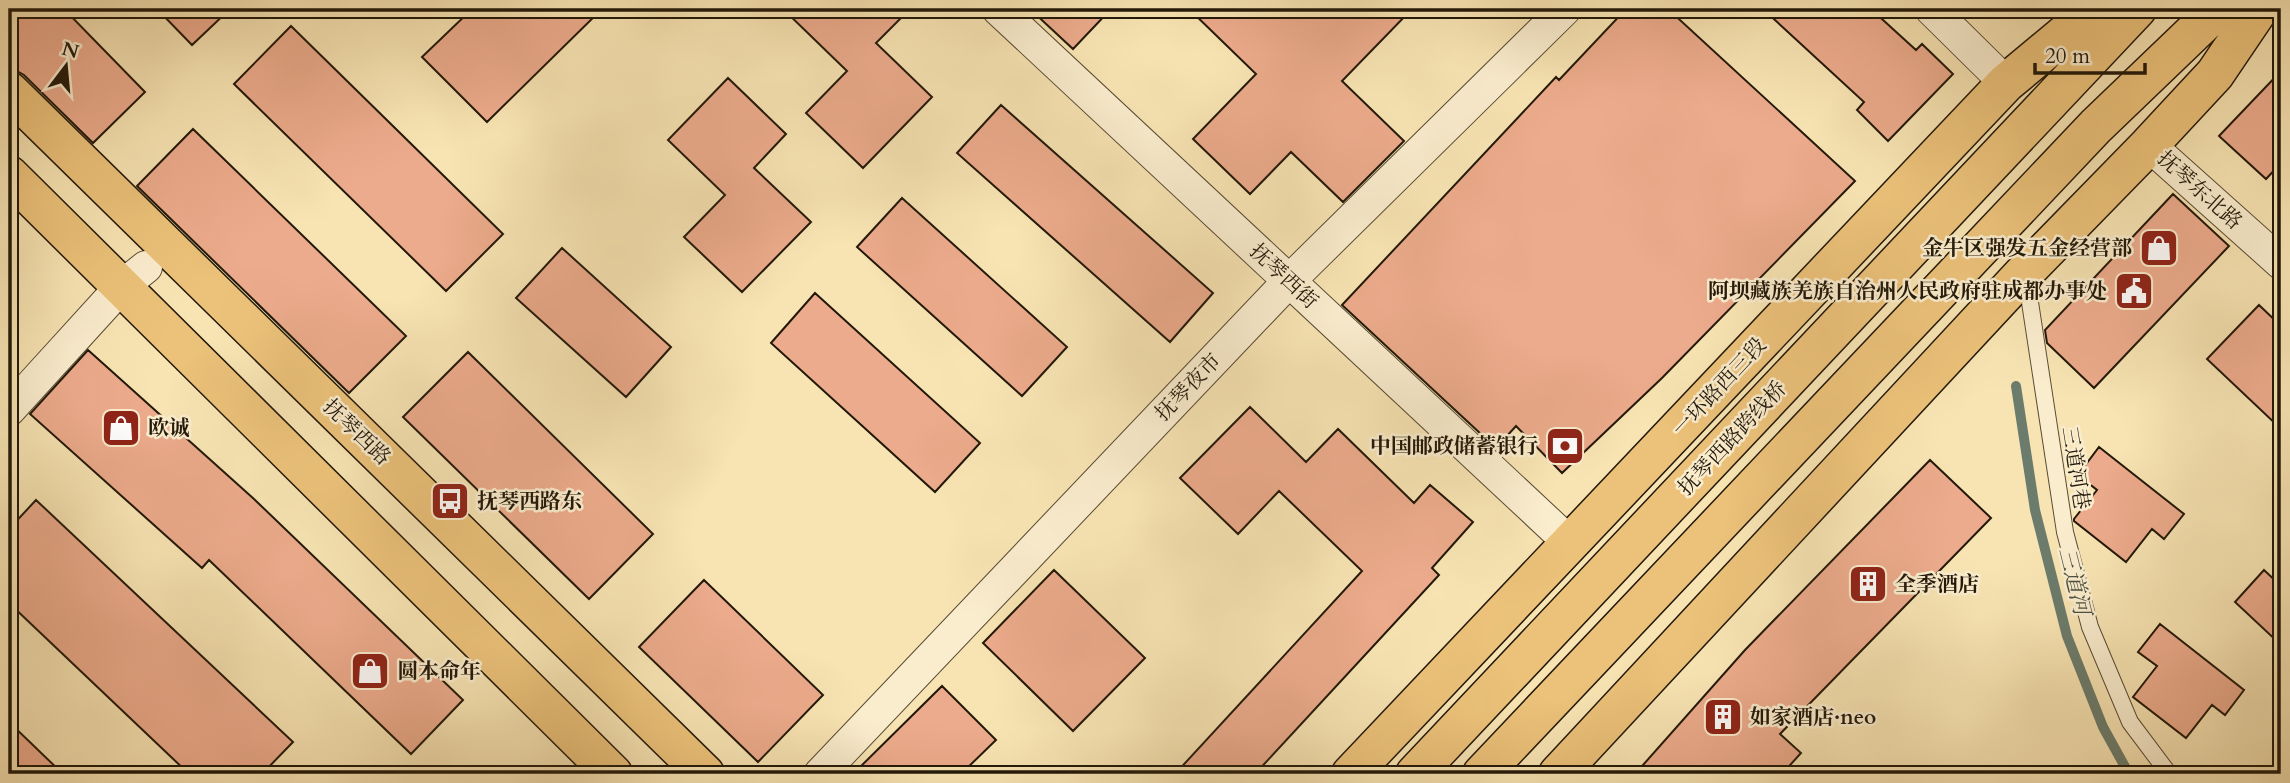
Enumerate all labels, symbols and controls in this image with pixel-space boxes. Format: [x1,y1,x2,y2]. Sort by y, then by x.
north arrow [32,32,102,102]
scale bar [2035,32,2145,76]
text: N [59,36,82,66]
text: 20 m [2045,42,2090,71]
street label: 抚琴东北路 [2151,144,2248,236]
shop icon: 金牛区强发五金经营部 [2138,227,2180,269]
place label: 金牛区强发五金经营部 [1922,234,2132,263]
street label: 抚琴西街 [1243,237,1324,316]
public building icon: 阿坝藏族羌族自治州人民政府驻成都办事处 [2113,270,2155,312]
place label: 阿坝藏族羌族自治州人民政府驻成都办事处 [1708,277,2107,306]
street label: 一环路西三段 [1666,331,1773,443]
street label: 抚琴夜市 [1149,347,1228,428]
street label: 抚琴西路跨线桥 [1672,375,1793,502]
street label: 抚琴西路 [316,393,397,472]
shop icon: 欧诚 [100,407,142,449]
place label: 欧诚 [148,414,190,443]
street label: 三道河巷 [2055,424,2096,512]
bank icon: 中国邮政储蓄银行 [1544,425,1586,467]
place label: 中国邮政储蓄银行 [1370,432,1538,461]
bus stop icon: 抚琴西路东 [429,480,471,522]
place label: 抚琴西路东 [477,487,582,516]
water label: 三道河 [2051,544,2099,622]
building icon: 全季酒店 [1847,563,1889,605]
place label: 全季酒店 [1895,570,1979,599]
shop icon: 圆本命年 [349,650,391,692]
place label: 圆本命年 [397,657,481,686]
building icon: 如家酒店·neo [1702,696,1744,738]
place label: 如家酒店·neo [1750,703,1876,732]

